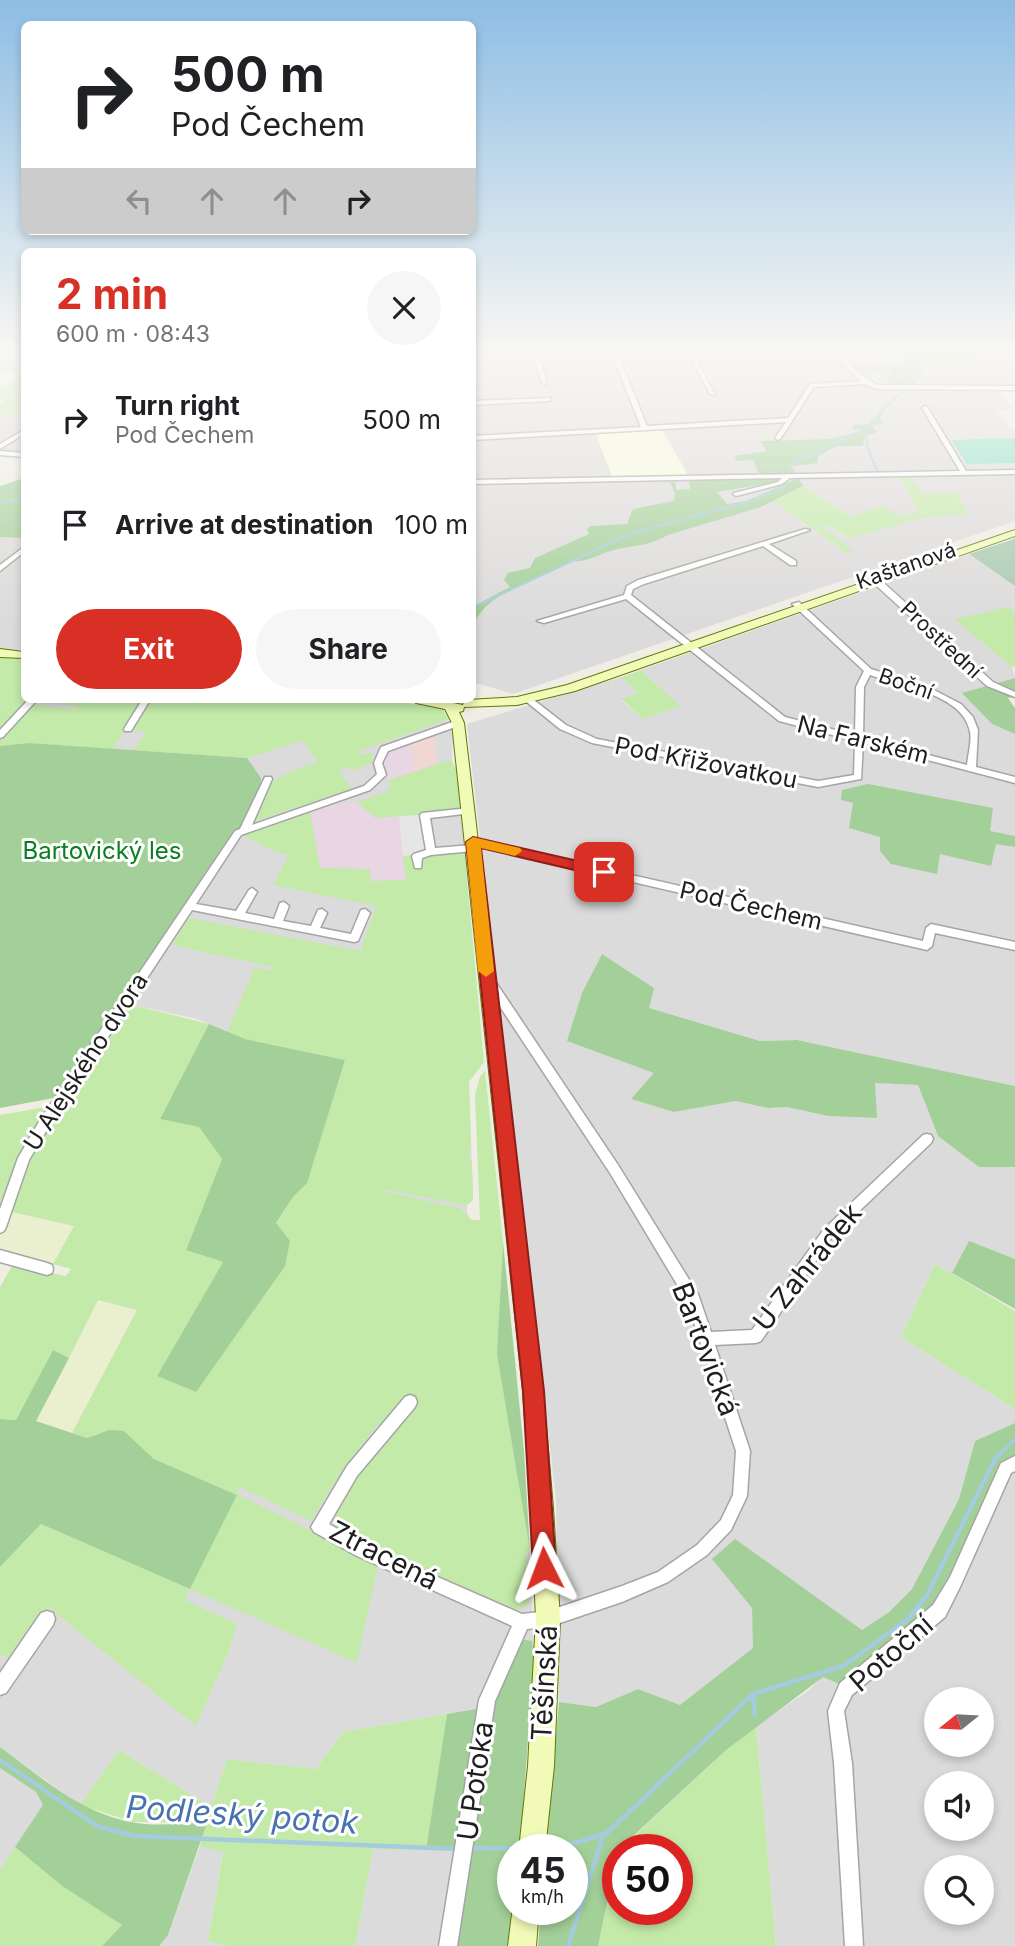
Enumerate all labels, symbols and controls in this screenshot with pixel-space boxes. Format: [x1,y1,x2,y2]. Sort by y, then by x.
text: 500 m [171,45,325,104]
icon: right [56,49,147,140]
text: Pod Čechem [171,105,365,144]
icon: left [120,182,158,220]
icon: ahead [193,182,231,220]
icon: ahead [266,182,304,220]
icon: right [339,182,377,220]
text: 2 min [56,268,168,319]
button: close [367,271,441,345]
text: 600 m · 08:43 [56,320,210,348]
text: Turn right [115,390,240,421]
icon: right [56,401,94,439]
text: 500 m [362,404,441,435]
text: Pod Čechem [115,421,254,449]
icon: arrive [56,506,94,544]
text: Arrive at destination [115,509,374,540]
text: 100 m [395,509,468,540]
street label: Kaštanová [853,537,959,594]
street label: Prostřední [896,596,988,684]
button: Exit [56,609,242,689]
button: Share [256,609,441,689]
street label: Boční [876,663,937,705]
street label: Na Farském [794,709,932,770]
street label: Pod Křižovatkou [612,731,800,794]
park label: Bartovický les [22,836,182,865]
pin [574,842,634,902]
icon: arrive [585,853,623,891]
street label: Pod Čechem [677,874,825,936]
street label: U Alejského dvora [17,967,154,1156]
street label: U Zahrádek [745,1197,869,1337]
street label: Bartovická [665,1278,747,1420]
street label: Ztracená [324,1513,444,1597]
position arrow [507,1531,581,1605]
street label: Potoční [842,1607,940,1698]
street label: Těšínská [524,1624,564,1742]
north arrow [924,1687,994,1757]
map controls [924,1687,994,1925]
street label: U Potoka [450,1719,500,1843]
button: sound [924,1771,994,1841]
water label: Podleský potok [125,1787,361,1842]
speed limit sign: 50 [602,1834,693,1925]
text: 45 [519,1849,566,1891]
button: search [924,1855,994,1925]
text: km/h [521,1886,564,1907]

